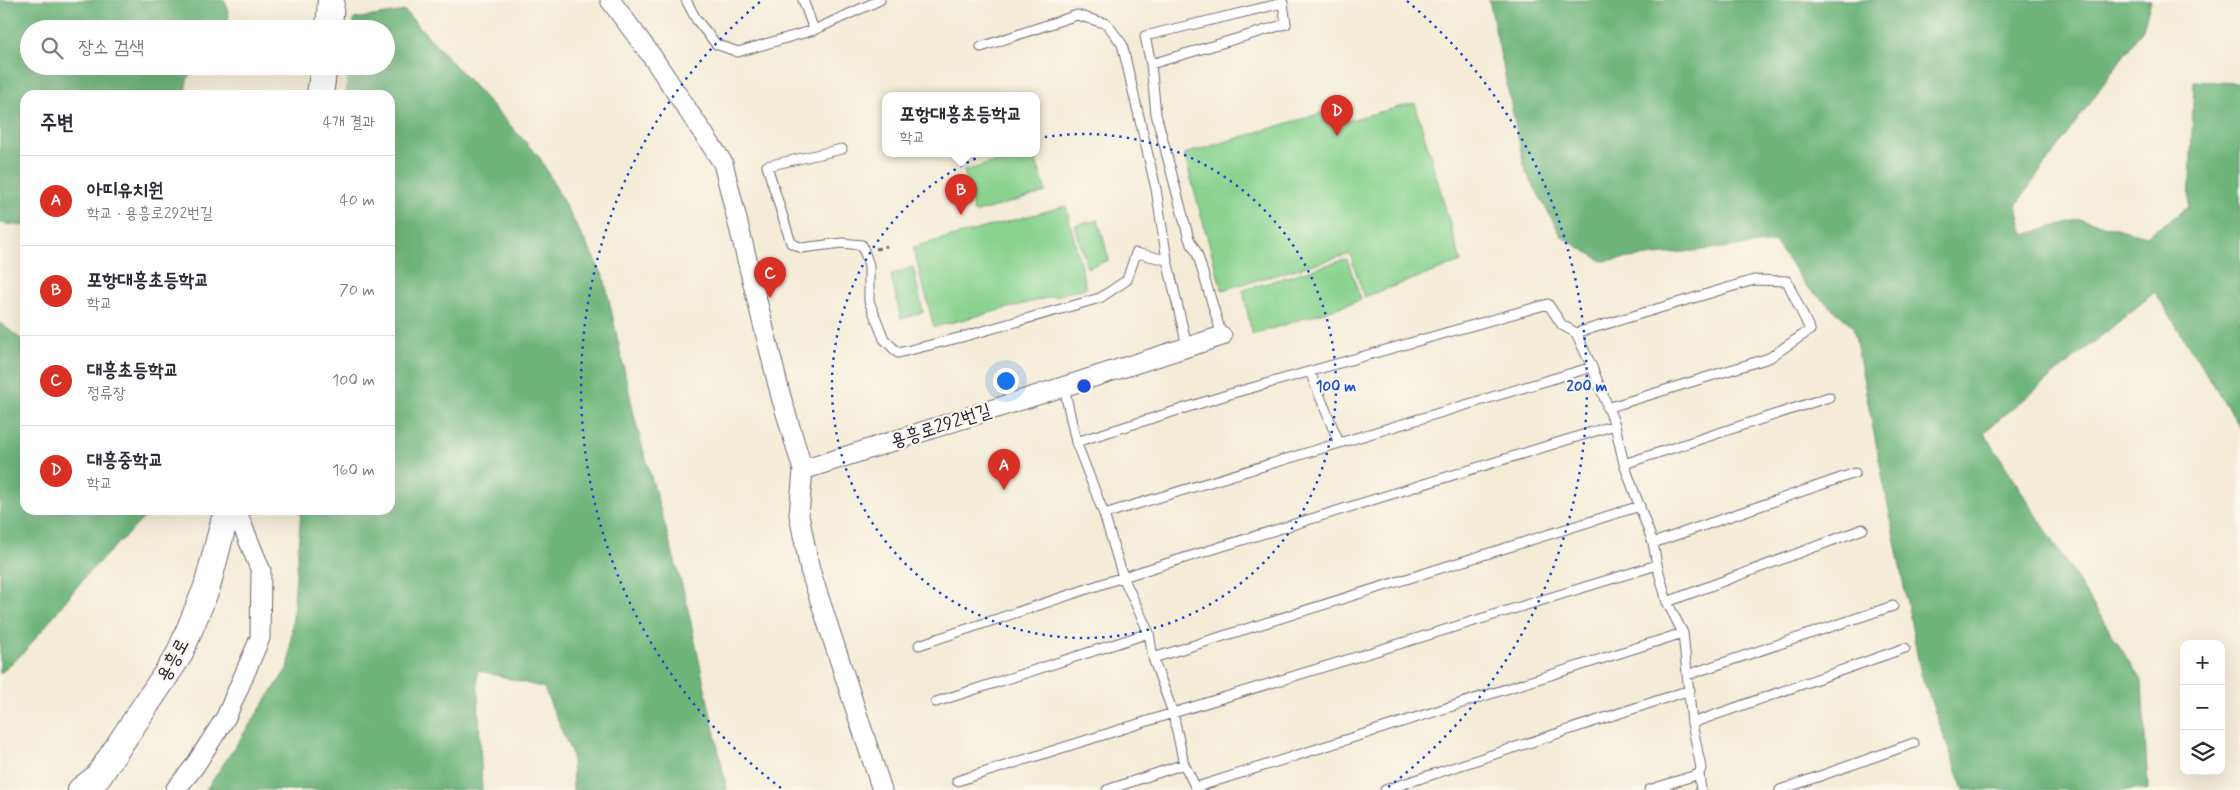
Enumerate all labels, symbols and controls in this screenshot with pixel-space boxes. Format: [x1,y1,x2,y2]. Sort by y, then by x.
search box [20,20,395,75]
icon: search [38,34,66,62]
text: 장소 검색 [78,35,144,60]
popup [882,92,1040,157]
pin: D [1321,95,1353,136]
text: 포항대흥초등학교 [900,102,1022,127]
text: 주변 [40,109,74,137]
text: 4개 결과 [323,112,375,133]
text: 학교 [900,127,926,148]
pin: B [945,174,977,215]
text: 아띠유치원 [87,178,163,203]
text: A [51,190,61,211]
text: 40 m [339,190,375,211]
text: 학교 · 용흥로292번길 [87,203,213,224]
pin: C [754,257,786,298]
text: 포항대흥초등학교 [87,268,209,293]
text: B [51,280,61,301]
text: 70 m [339,280,375,301]
text: 학교 [87,293,113,314]
text: 대흥초등학교 [87,358,179,383]
your location [993,368,1019,394]
text: C [50,370,62,391]
text: 100 m [332,370,375,391]
centre of rings [1075,377,1093,395]
text: 100 m [1316,377,1356,397]
text: 200 m [1567,377,1608,397]
text: 정류장 [87,383,126,404]
street label: 용흥로292번길 [887,398,995,454]
text: 대흥중학교 [87,448,163,473]
pin: A [988,449,1020,490]
text: D [50,460,62,481]
text: 160 m [332,460,375,481]
text: 학교 [87,473,113,494]
street label: 용흥로 [151,634,195,686]
map controls [2180,640,2225,775]
button: + [2180,640,2225,685]
button: − [2180,685,2225,730]
button: layers [2180,730,2225,775]

